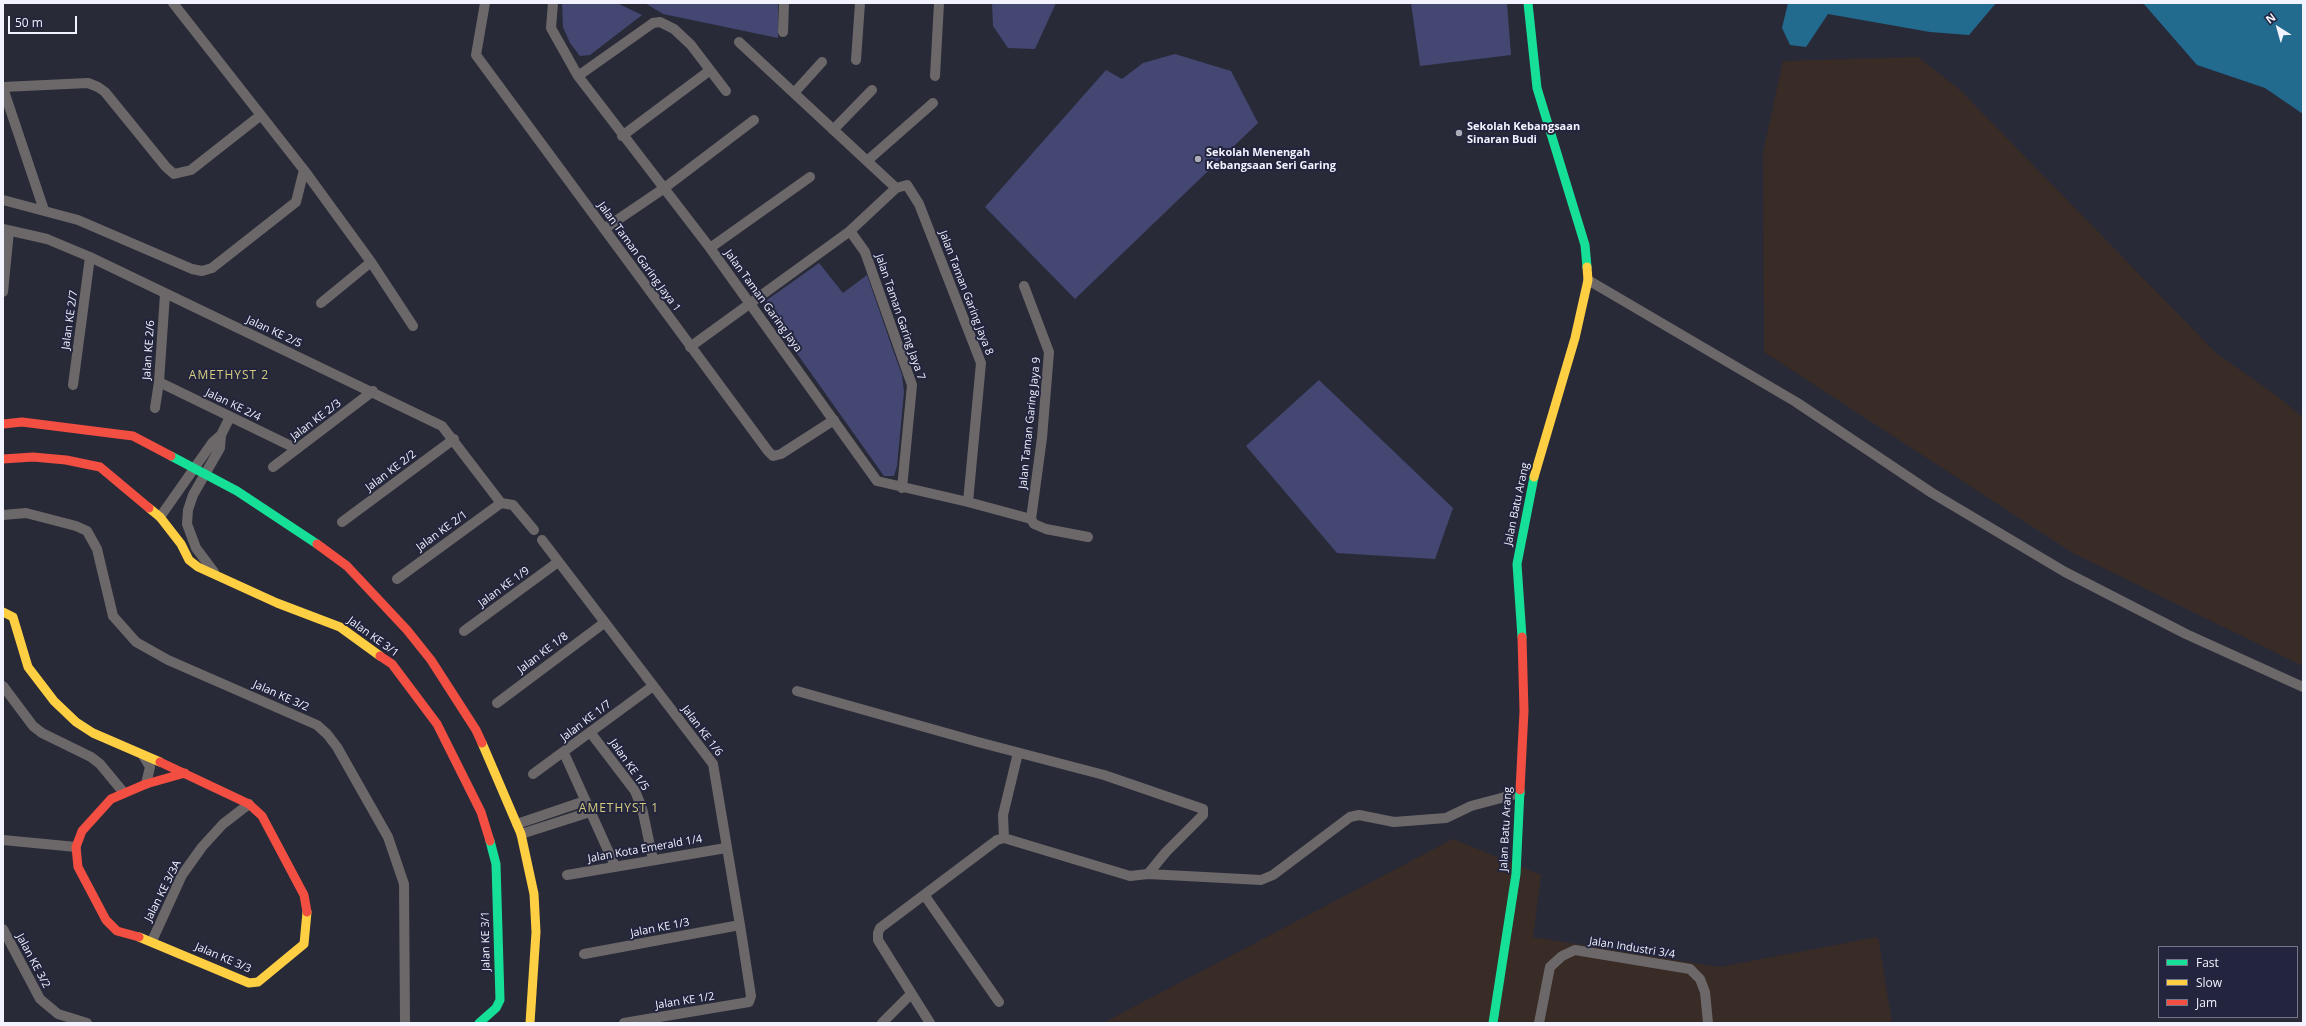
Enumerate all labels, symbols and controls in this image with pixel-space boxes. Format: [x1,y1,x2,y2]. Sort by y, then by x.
scale bar [10,8,79,34]
north arrow [2258,8,2298,48]
text: N [2262,9,2279,27]
text: 50 m [15,14,43,31]
place label: Sekolah Kebangsaan Sinaran Budi [1467,120,1580,146]
marker: Sekolah Kebangsaan Sinaran Budi [1454,128,1464,138]
place label: Sekolah Menengah Kebangsaan Seri Garing [1206,146,1336,172]
marker: Sekolah Menengah Kebangsaan Seri Garing [1193,154,1203,164]
street label: Jalan Taman Garing Jaya 1 [595,200,683,314]
street label: Jalan Taman Garing Jaya 8 [936,229,996,357]
street label: Jalan Taman Garing Jaya [721,247,805,355]
street label: Jalan Taman Garing Jaya 7 [872,252,928,382]
street label: Jalan KE 2/7 [59,289,81,351]
street label: Jalan KE 2/5 [244,313,304,351]
street label: Jalan KE 2/6 [140,320,158,380]
street label: Jalan Taman Garing Jaya 9 [1017,356,1043,490]
district label: AMETHYST 2 [189,369,269,383]
street label: Jalan KE 2/4 [203,386,263,424]
street label: Jalan KE 2/3 [288,397,344,443]
street label: Jalan KE 2/2 [363,448,419,494]
street label: Jalan Batu Arang [1502,461,1532,547]
street label: Jalan KE 2/1 [414,508,470,554]
street label: Jalan KE 1/9 [476,564,532,610]
street label: Jalan KE 3/1 [345,614,401,660]
street label: Jalan KE 1/8 [515,630,571,676]
street label: Jalan KE 3/2 [251,678,311,714]
street label: Jalan KE 1/7 [558,698,614,744]
street label: Jalan KE 1/6 [679,703,725,759]
street label: Jalan KE 1/5 [606,737,652,793]
street label: Jalan Batu Arang [1497,786,1515,872]
district label: AMETHYST 1 [579,802,659,816]
street label: Jalan Kota Emerald 1/4 [587,832,703,866]
street label: Jalan KE 3/3A [142,858,184,924]
street label: Jalan KE 3/1 [479,911,493,971]
street label: Jalan KE 1/3 [629,916,691,940]
street label: Jalan KE 3/2 [13,931,53,991]
street label: Jalan Industri 3/4 [1588,935,1676,961]
street label: Jalan KE 3/3 [193,940,253,976]
legend [2158,946,2298,1018]
text: Fast [2196,954,2219,971]
text: Slow [2196,974,2222,991]
street label: Jalan KE 1/2 [654,990,716,1012]
text: Jam [2196,994,2217,1011]

